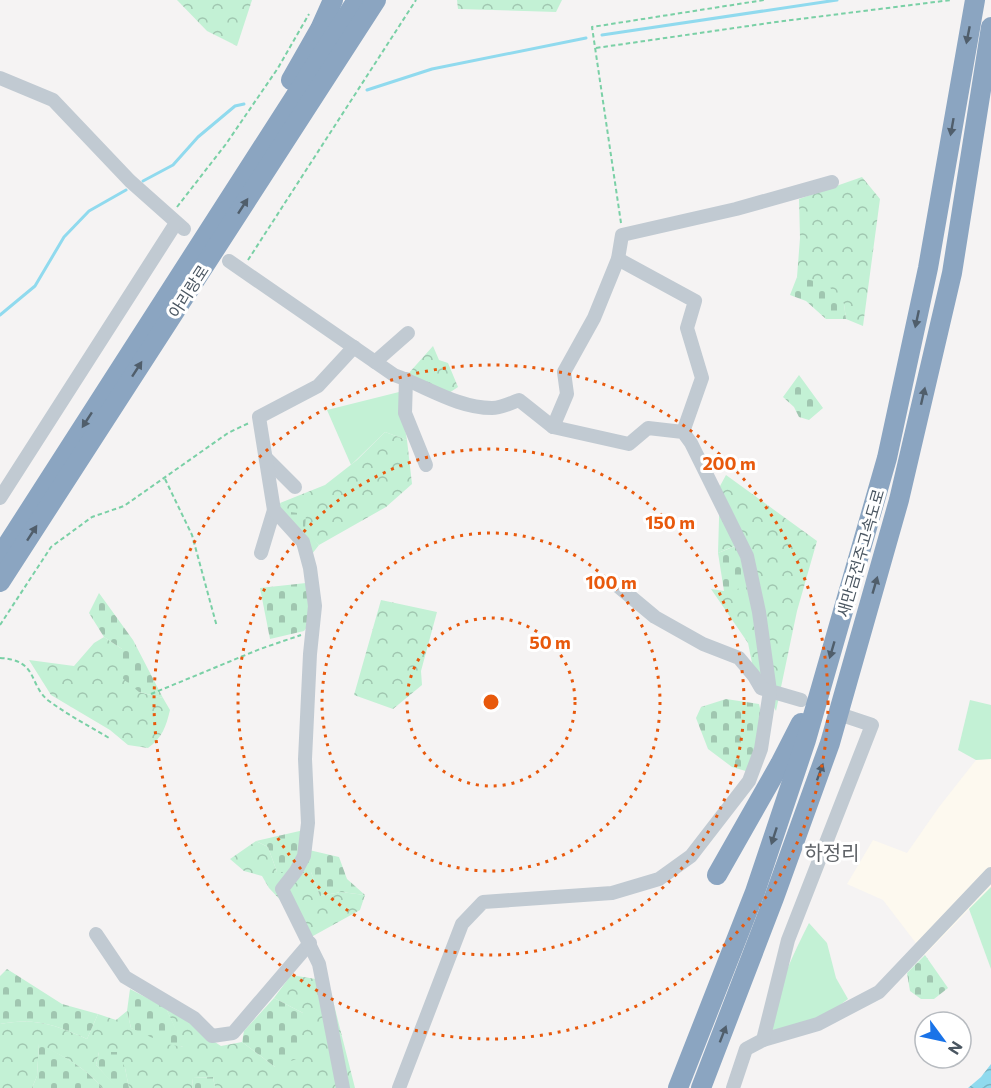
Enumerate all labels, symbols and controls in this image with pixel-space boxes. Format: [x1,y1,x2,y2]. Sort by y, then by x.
one-way arrow [963,25,972,44]
one-way arrow [947,117,956,136]
one-way arrow [238,197,249,214]
street label: 아리랑로 [164,261,212,321]
one-way arrow [912,309,921,328]
one-way arrow [132,361,143,378]
one-way arrow [919,387,929,405]
one-way arrow [81,412,93,428]
text: 200 m [702,452,756,474]
street label: 새만금전주고속도로 [833,486,887,619]
text: 150 m [645,511,695,533]
one-way arrow [26,525,37,541]
text: 100 m [585,571,637,593]
one-way arrow [871,576,880,594]
text: 50 m [529,631,571,653]
one-way arrow [827,641,836,659]
centre of rings [481,692,501,712]
one-way arrow [815,763,825,781]
one-way arrow [768,827,778,845]
district label: 하정리 [804,840,860,864]
north arrow [913,1010,973,1070]
one-way arrow [718,1024,728,1042]
text: N [945,1038,967,1059]

